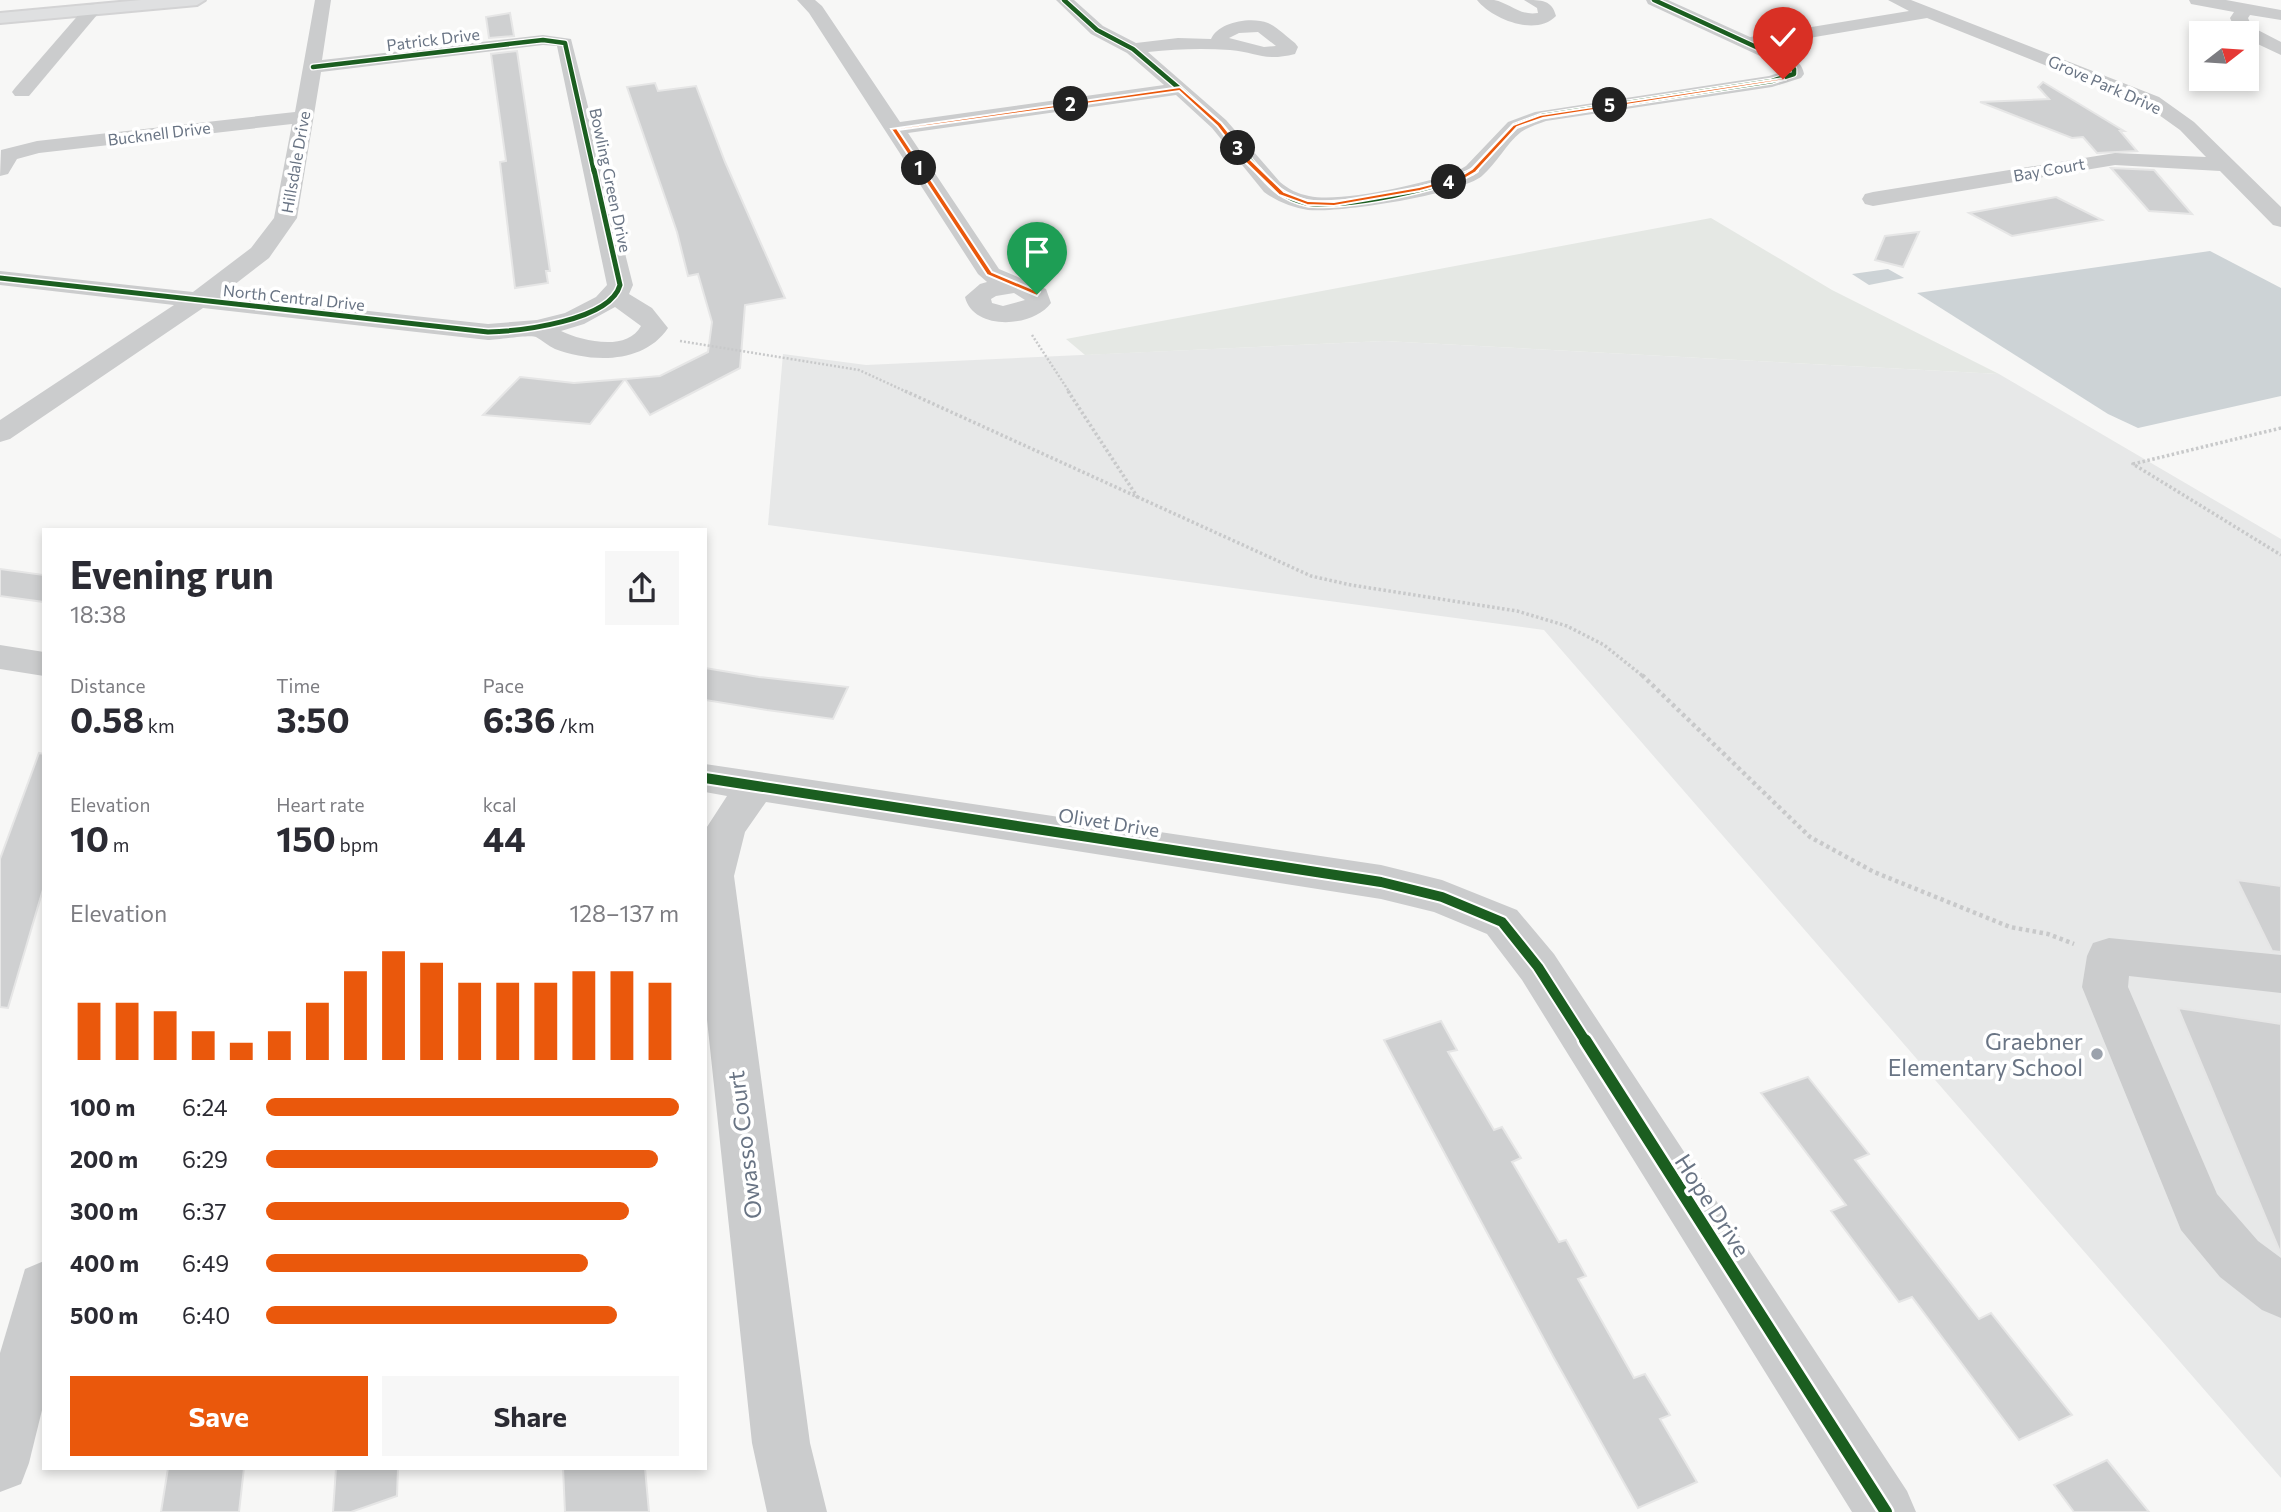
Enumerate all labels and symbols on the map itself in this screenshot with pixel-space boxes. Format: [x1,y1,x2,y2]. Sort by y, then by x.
pin [1753,7,1813,79]
north arrow [2189,21,2259,91]
street label: Patrick Drive [385,24,481,54]
street label: Grove Park Drive [2046,51,2164,117]
pin: 2 [1054,86,1088,122]
pin: 5 [1592,88,1628,122]
street label: Bowling Green Drive [586,106,636,254]
street label: Hillsdale Drive [277,109,313,215]
street label: Bucknell Drive [107,117,211,149]
pin: 3 [1220,130,1256,166]
pin: 1 [902,150,936,186]
street label: Bay Court [2012,153,2087,185]
pin: 4 [1432,164,1466,200]
pin [1007,222,1067,294]
street label: North Central Drive [222,280,366,314]
street label: Olivet Drive [1057,803,1161,841]
place label: Graebner Elementary School [1888,1027,2083,1081]
marker: Graebner Elementary School [2089,1046,2105,1062]
street label: Owasso Court [721,1069,767,1221]
street label: Hope Drive [1669,1148,1757,1262]

